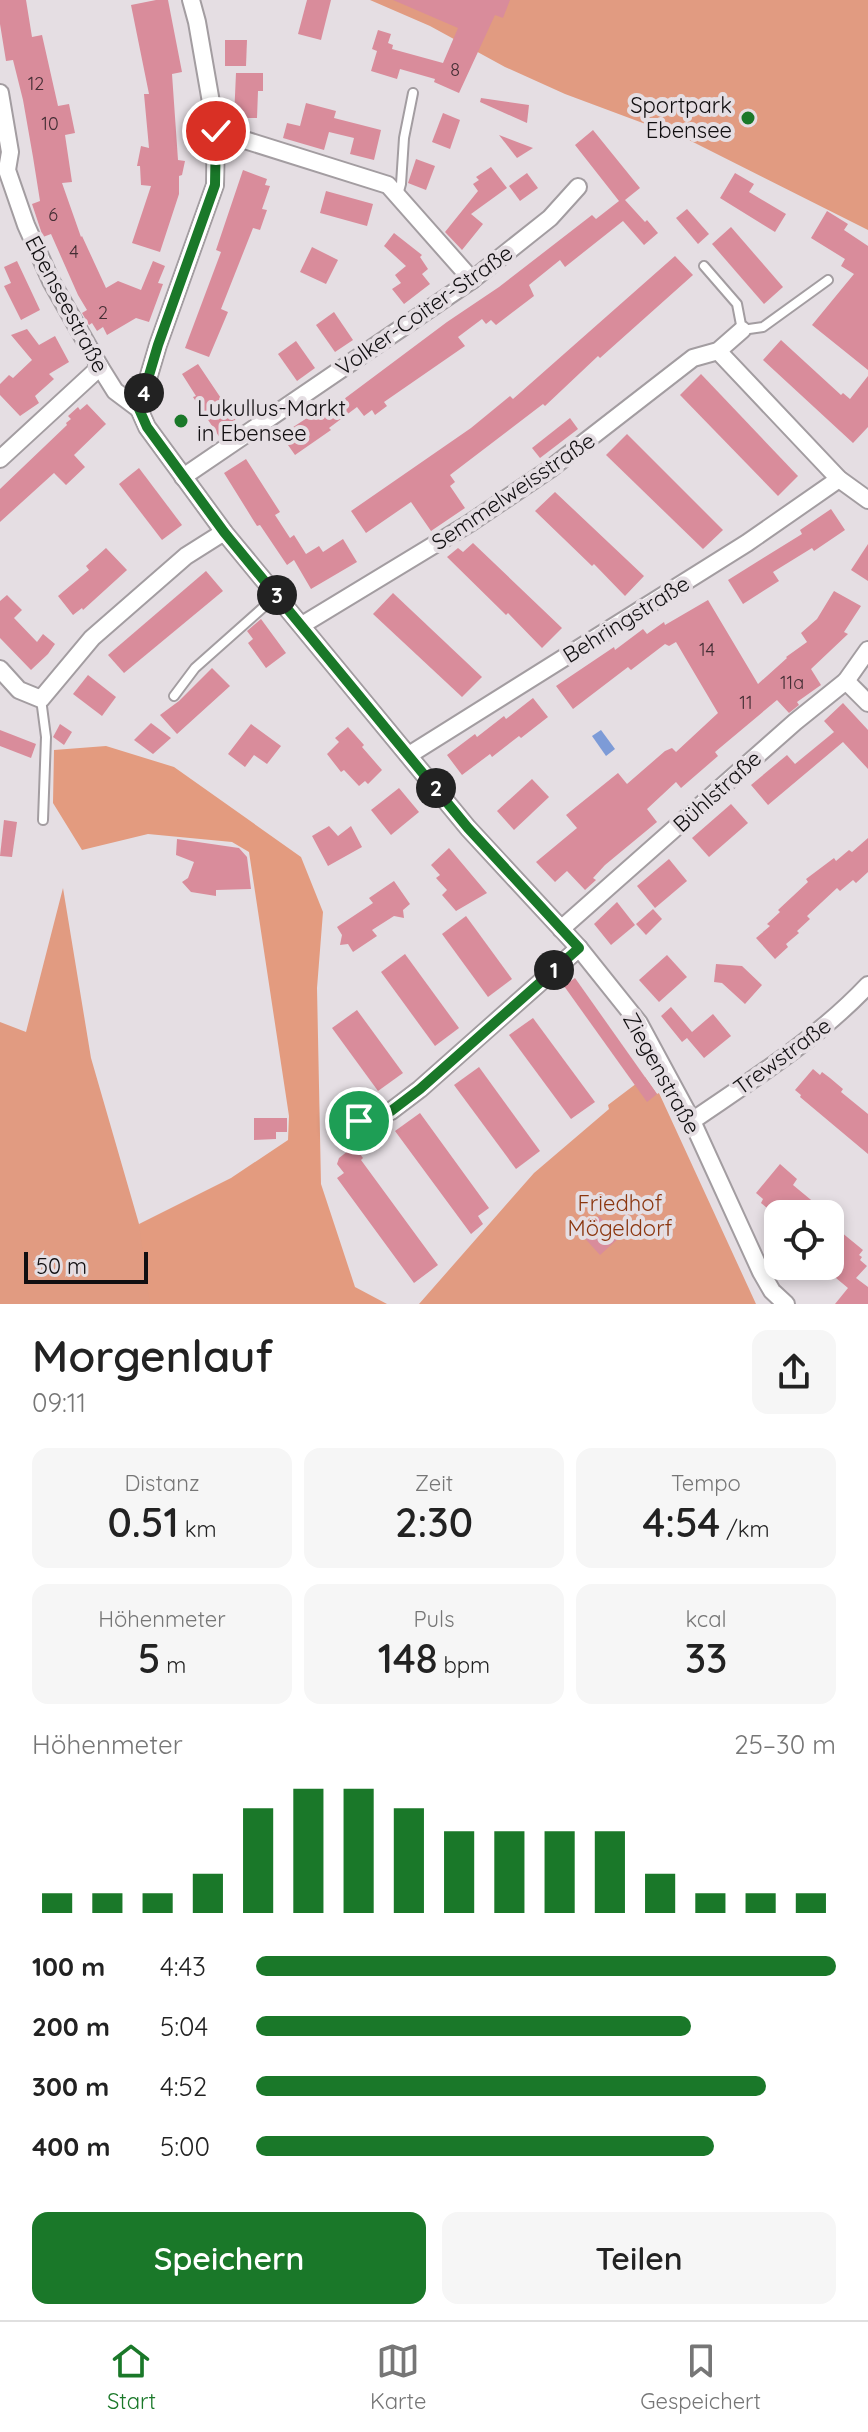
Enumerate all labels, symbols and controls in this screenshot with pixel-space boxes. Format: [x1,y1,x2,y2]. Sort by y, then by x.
house number: 8 [450,58,460,81]
house number: 12 [28,72,44,95]
place label: Sportpark Ebensee [630,91,732,144]
pin [182,97,250,165]
icon: check [194,109,238,153]
marker: Sportpark Ebensee [739,109,757,127]
house number: 10 [41,112,59,135]
house number: 6 [48,203,58,226]
street label: Ebenseestraße [19,231,115,377]
street label: Volker-Coiter-Straße [330,238,518,382]
house number: 4 [69,240,79,263]
house number: 2 [98,301,108,324]
pin: 4 [124,373,164,413]
text: 4 [138,379,150,407]
place label: Lukullus-Markt in Ebensee [197,394,346,447]
marker: Lukullus-Markt in Ebensee [172,412,190,430]
street label: Semmelweisstraße [426,426,600,556]
street label: Behringstraße [558,569,694,669]
pin: 3 [257,575,297,615]
text: 3 [271,581,283,609]
house number: 14 [699,638,715,661]
house number: 11a [780,671,804,694]
house number: 11 [739,691,753,714]
street label: Bühlstraße [667,744,767,838]
pin: 2 [416,768,456,808]
text: 2 [430,774,442,802]
pin: 1 [534,950,574,990]
text: 1 [550,956,558,984]
street label: Ziegenstraße [617,1007,707,1139]
street label: Trewstraße [728,1011,836,1101]
pin [325,1087,393,1155]
icon: arrive [337,1099,381,1143]
park label: Friedhof Mögeldorf [567,1189,673,1242]
map controls [764,1200,844,1280]
button: locate [764,1200,844,1280]
scale bar [24,1248,148,1284]
text: 50 m [36,1252,87,1280]
text: Morgenlauf [32,1328,273,1383]
button: share [752,1330,836,1414]
text: 09:11 [32,1386,86,1419]
text: Distanz [125,1469,199,1497]
text: Zeit [415,1469,453,1497]
text: Tempo [671,1469,741,1497]
text: 0.51 [107,1497,179,1547]
text: 2:30 [395,1497,473,1547]
text: 4:54 [642,1497,720,1547]
text: km [179,1515,217,1543]
text: /km [720,1515,770,1543]
text: Höhenmeter [98,1605,226,1633]
text: Puls [414,1605,454,1633]
text: kcal [685,1605,727,1633]
text: 5 [138,1633,160,1683]
text: 148 [378,1633,437,1683]
text: 33 [685,1633,727,1683]
text: m [160,1651,186,1679]
text: bpm [437,1651,490,1679]
text: Höhenmeter [32,1728,183,1761]
text: 25–30 m [734,1728,836,1761]
text: 100 m [32,1950,105,1983]
text: 4:43 [160,1950,206,1983]
text: 200 m [32,2010,110,2043]
text: 5:04 [160,2010,208,2043]
text: 300 m [32,2070,109,2103]
text: 4:52 [160,2070,207,2103]
text: 400 m [32,2130,110,2163]
text: 5:00 [160,2130,210,2163]
button: Speichern [32,2212,426,2304]
button: Teilen [442,2212,836,2304]
tab: Start [107,2339,156,2415]
tab: Karte [370,2339,426,2415]
tab: Gespeichert [640,2339,761,2415]

